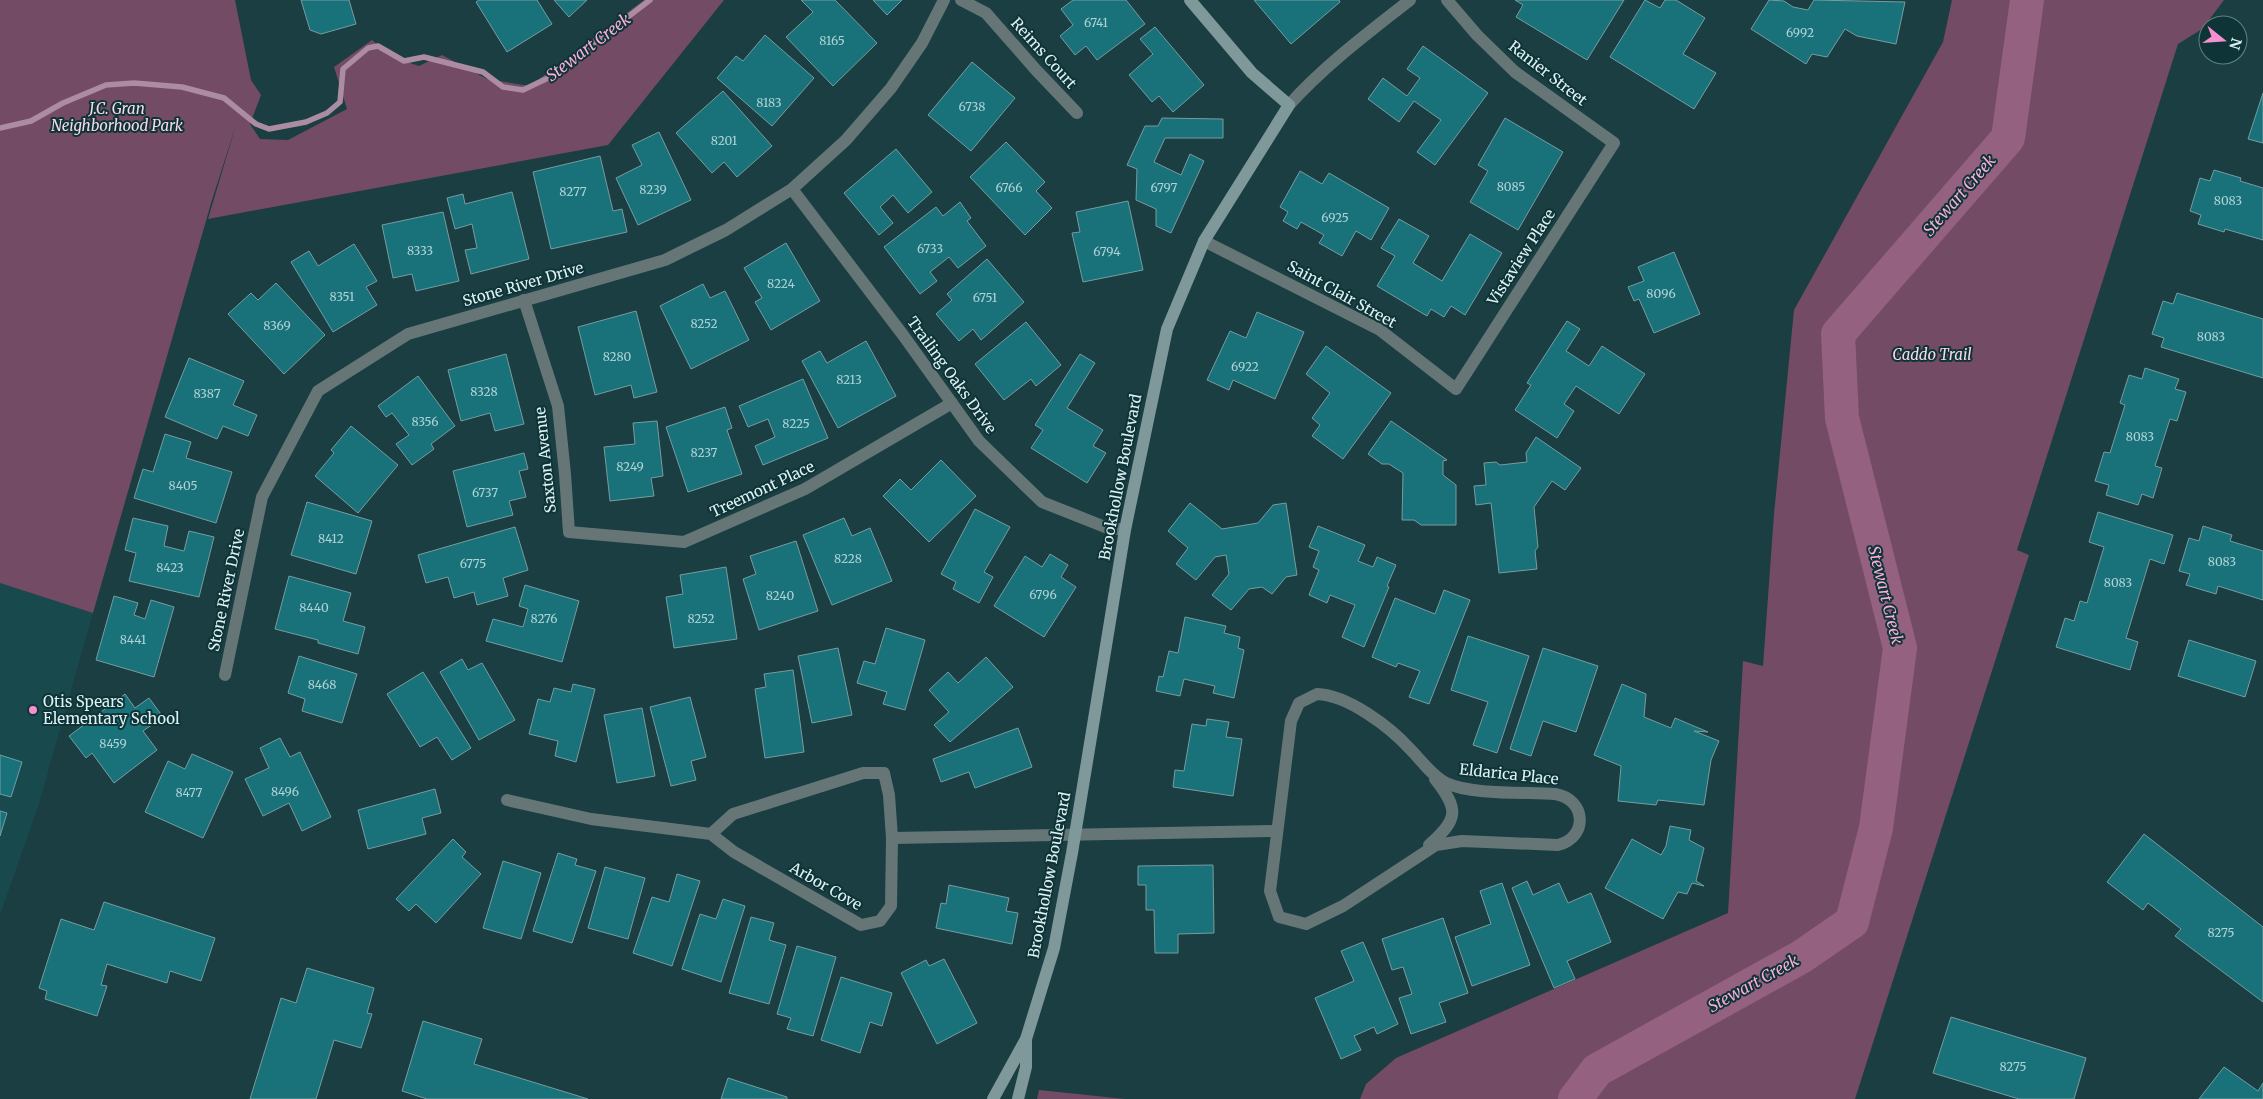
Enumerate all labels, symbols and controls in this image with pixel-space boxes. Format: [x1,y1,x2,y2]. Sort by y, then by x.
water label: Stewart Creek [542,9,634,85]
street label: Reims Court [1007,14,1081,93]
house number: 6741 [1084,15,1109,30]
north arrow [2198,15,2248,65]
house number: 6992 [1786,25,1814,40]
house number: 8165 [819,33,845,48]
street label: Ranier Street [1505,36,1591,110]
text: N [2225,36,2246,52]
house number: 8183 [756,95,782,110]
park label: J.C. Gran Neighborhood Park [51,99,184,135]
house number: 6738 [959,99,985,114]
house number: 8201 [711,133,738,148]
water label: Stewart Creek [1918,150,2000,240]
house number: 8085 [1497,179,1525,194]
house number: 6766 [996,180,1022,195]
house number: 6797 [1151,180,1178,195]
house number: 8239 [639,182,667,197]
house number: 8277 [559,184,587,199]
house number: 8083 [2214,193,2242,208]
street label: Vistaview Place [1482,205,1559,310]
house number: 6925 [1321,210,1349,225]
house number: 6733 [917,241,943,256]
house number: 8333 [407,243,433,258]
house number: 6794 [1093,244,1121,259]
street label: Saint Clair Street [1284,256,1400,332]
street label: Stone River Drive [460,258,586,310]
house number: 8224 [767,276,796,291]
house number: 8096 [1646,286,1676,301]
house number: 8351 [330,289,355,304]
house number: 6751 [973,290,998,305]
street label: Trailing Oaks Drive [903,313,1001,437]
house number: 8252 [690,316,718,331]
house number: 8369 [263,318,291,333]
house number: 8083 [2197,329,2225,344]
park label: Caddo Trail [1892,345,1972,364]
house number: 8280 [603,349,632,364]
house number: 6922 [1231,359,1259,374]
house number: 8213 [836,372,862,387]
house number: 8328 [470,384,498,399]
house number: 8387 [193,386,221,401]
street label: Brookhollow Boulevard [1095,392,1145,562]
street label: Saxton Avenue [530,406,560,514]
house number: 8356 [412,414,439,429]
house number: 8225 [782,416,810,431]
house number: 8083 [2126,429,2154,444]
house number: 8237 [691,445,718,460]
street label: Treemont Place [707,456,817,521]
house number: 8249 [616,459,644,474]
house number: 8405 [169,478,197,493]
house number: 6737 [472,485,498,500]
street label: Stone River Drive [204,527,248,653]
house number: 8412 [318,531,344,546]
water label: Stewart Creek [1864,544,1908,646]
house number: 8228 [834,551,862,566]
house number: 8083 [2208,554,2236,569]
house number: 6775 [460,556,486,571]
house number: 8423 [156,560,184,575]
house number: 8083 [2104,575,2132,590]
house number: 6796 [1029,587,1057,602]
house number: 8240 [766,588,795,603]
house number: 8440 [299,600,329,615]
house number: 8276 [530,611,558,626]
house number: 8252 [687,611,715,626]
house number: 8441 [120,632,147,647]
house number: 8468 [308,677,336,692]
place label: Otis Spears Elementary School [43,692,180,728]
marker: Otis Spears Elementary School [27,704,39,716]
house number: 8459 [99,736,127,751]
street label: Eldarica Place [1458,759,1560,789]
house number: 8496 [271,784,299,799]
house number: 8477 [176,785,203,800]
street label: Brookhollow Boulevard [1024,790,1074,960]
street label: Arbor Cove [786,857,866,914]
house number: 8275 [2207,925,2235,940]
water label: Stewart Creek [1704,950,1802,1016]
house number: 8275 [1999,1059,2027,1074]

